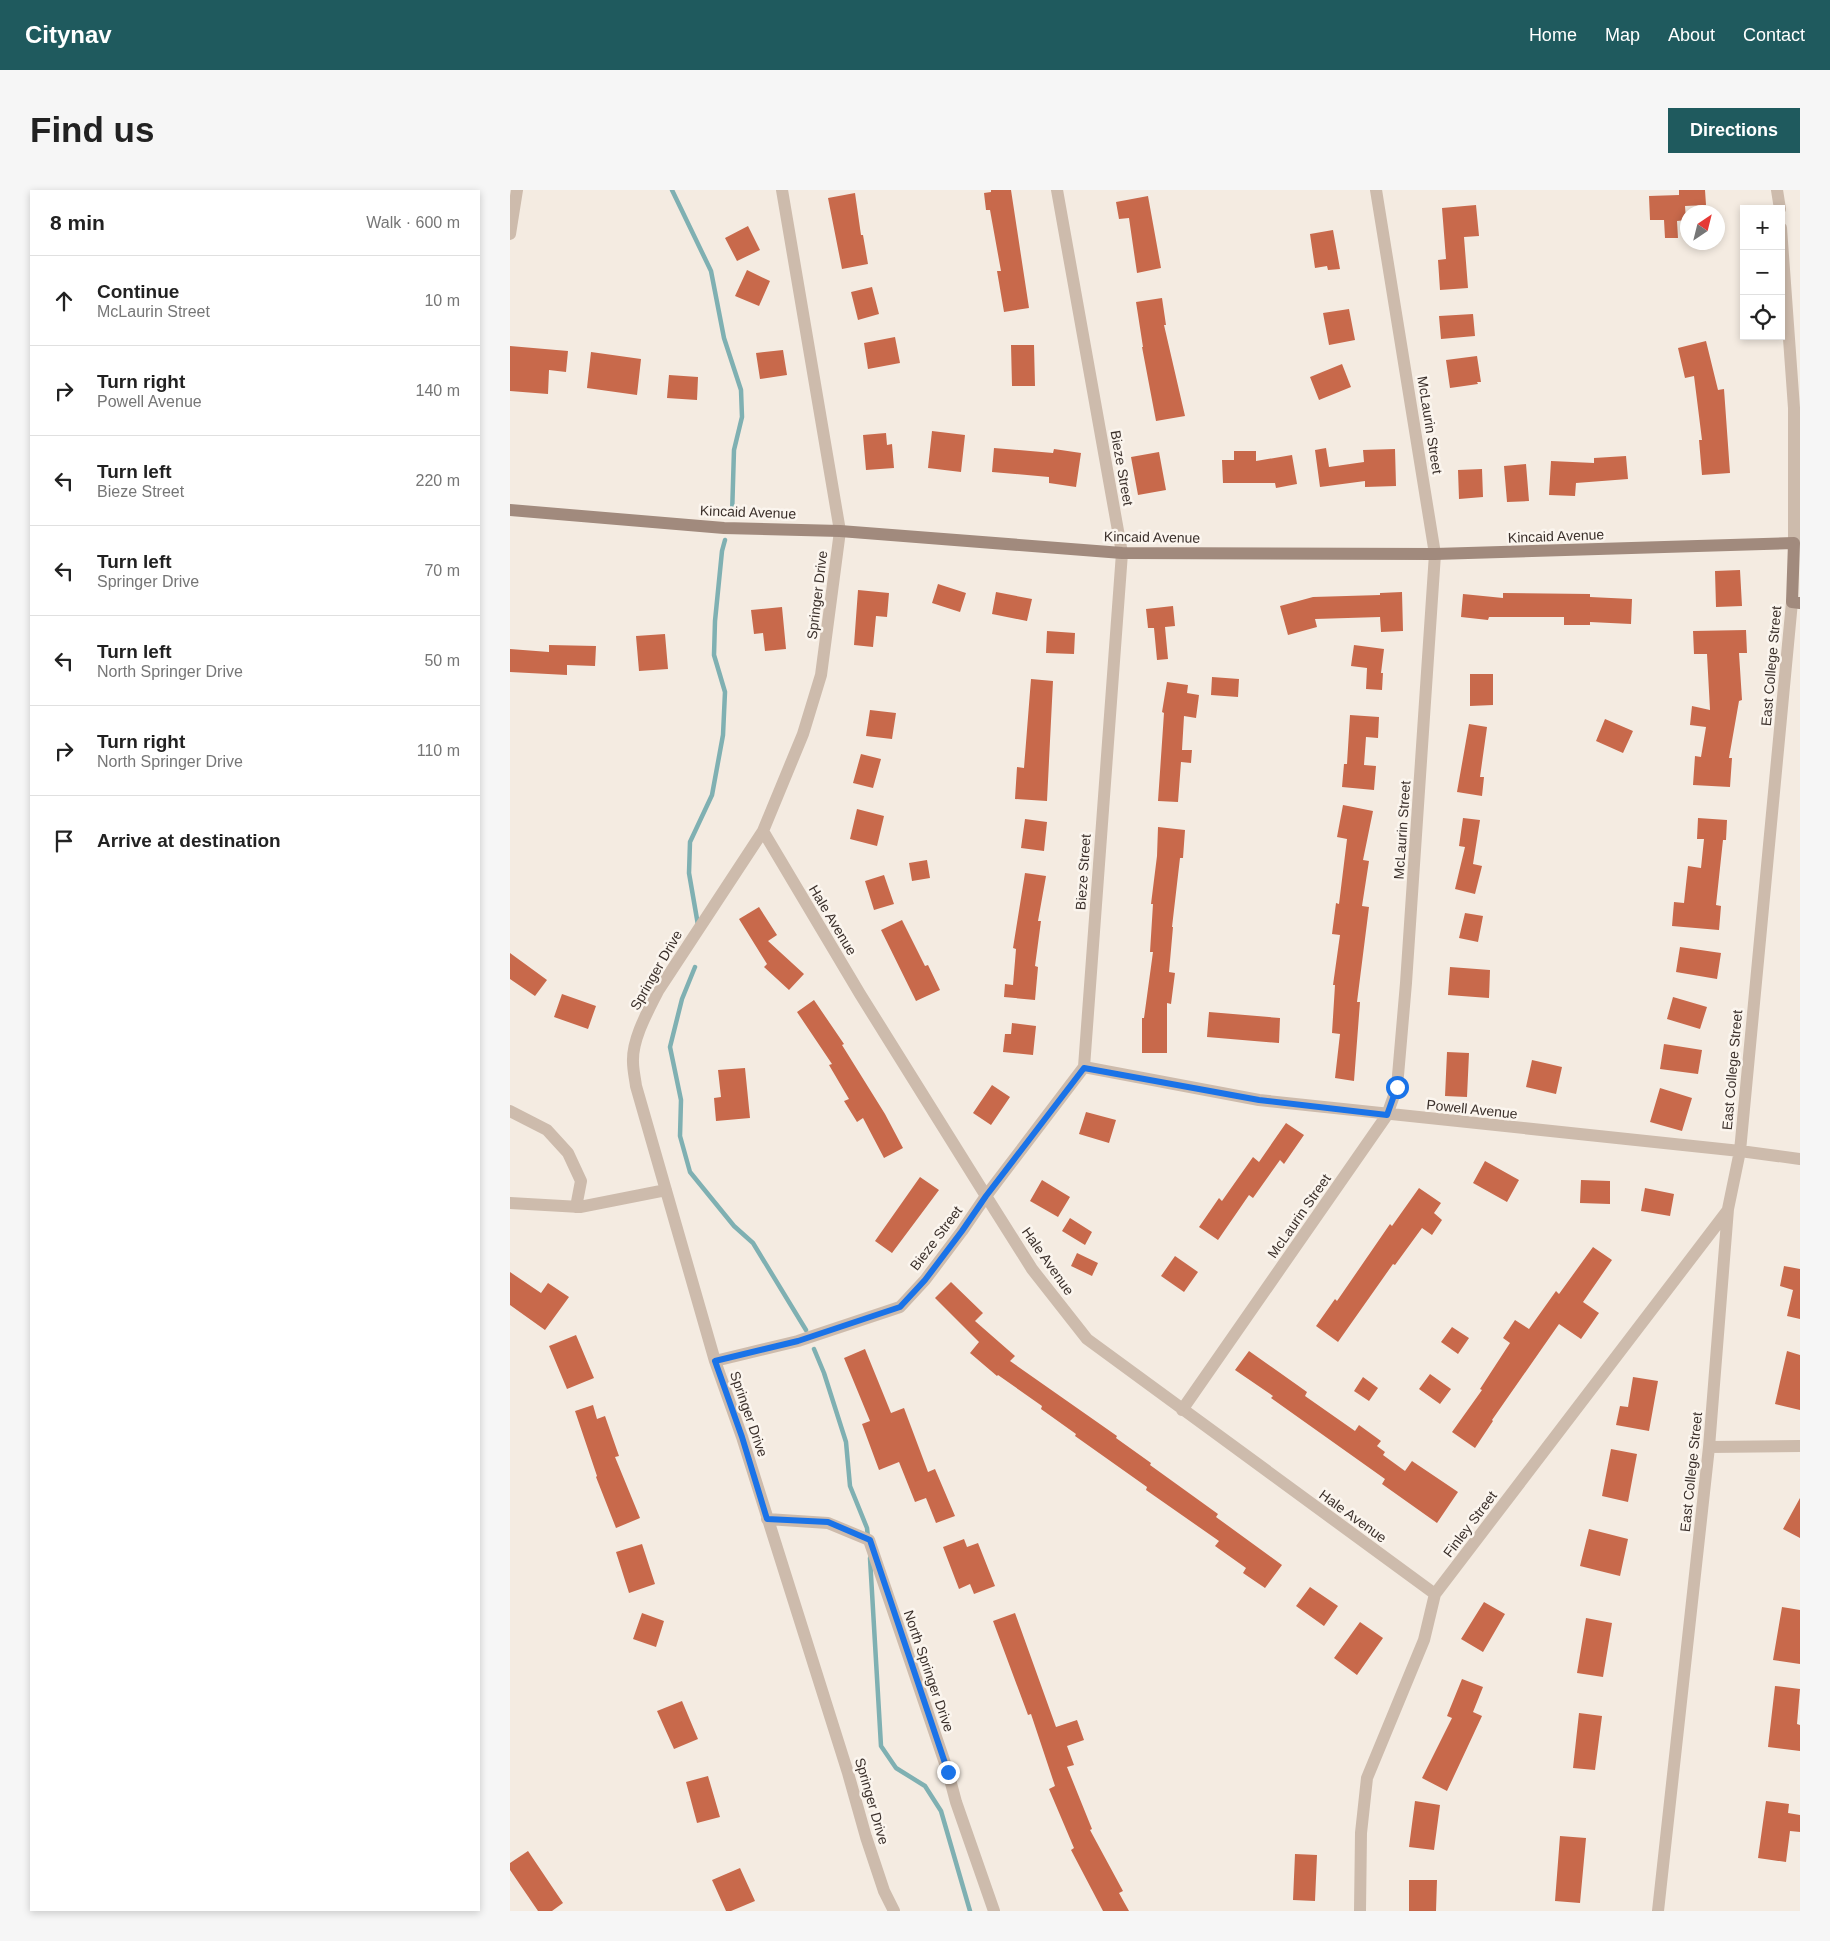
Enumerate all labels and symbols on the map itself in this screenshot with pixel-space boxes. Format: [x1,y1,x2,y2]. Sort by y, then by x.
north arrow [1680,205,1725,250]
street label: McLaurin Street [1414,375,1446,475]
street label: Bieze Street [1107,429,1137,507]
street label: Kincaid Avenue [700,502,797,522]
street label: Kincaid Avenue [1508,526,1605,546]
street label: Kincaid Avenue [1104,528,1200,546]
street label: Springer Drive [804,549,830,640]
street label: East College Street [1758,605,1784,727]
street label: McLaurin Street [1391,780,1413,880]
street label: Bieze Street [1072,833,1094,911]
street label: Hale Avenue [806,882,860,958]
street label: Springer Drive [627,927,685,1013]
street label: East College Street [1719,1009,1745,1131]
route start [1386,1076,1409,1099]
street label: Powell Avenue [1426,1096,1519,1122]
street label: McLaurin Street [1264,1171,1334,1261]
street label: Bieze Street [907,1203,965,1273]
street label: Hale Avenue [1019,1224,1077,1298]
street label: Springer Drive [727,1369,771,1459]
street label: East College Street [1677,1411,1705,1533]
street label: Hale Avenue [1316,1486,1390,1546]
street label: Finley Street [1440,1488,1500,1560]
street label: North Springer Drive [901,1608,957,1734]
street label: Springer Drive [852,1756,892,1846]
route end [937,1761,960,1784]

